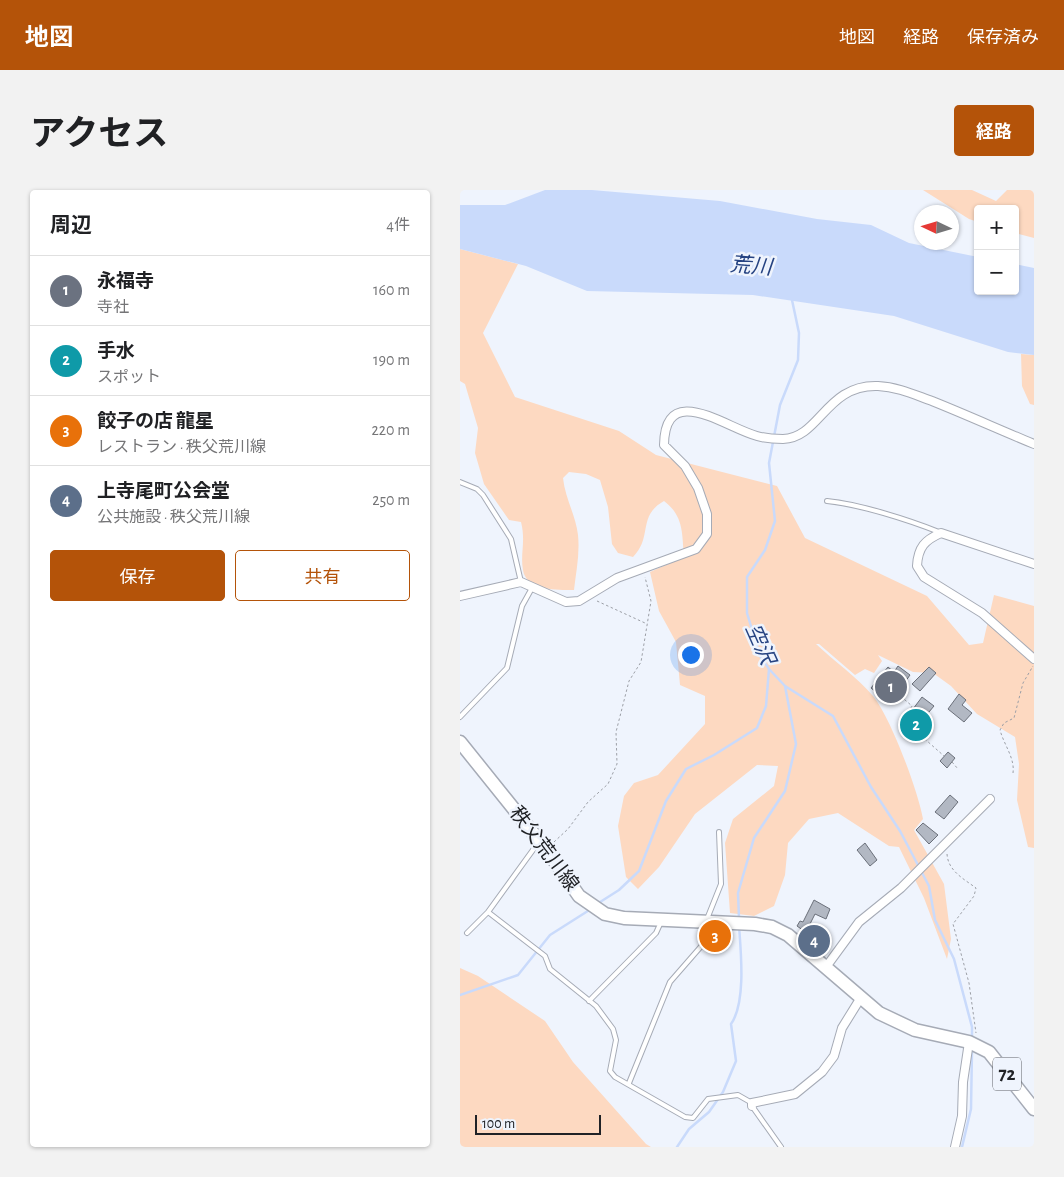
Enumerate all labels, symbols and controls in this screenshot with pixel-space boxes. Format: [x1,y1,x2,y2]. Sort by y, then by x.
text: 地図 [25,26,73,50]
text: 地図 [839,29,875,47]
text: 経路 [903,29,939,47]
text: 保存済み [967,29,1039,47]
button: 経路 [954,105,1034,156]
text: アクセス [30,117,168,152]
north arrow [914,205,959,250]
map controls [974,205,1019,295]
button: + [974,205,1019,250]
text: 周辺 [50,215,92,236]
text: 4件 [386,217,410,233]
button: − [974,250,1019,295]
water label: 荒川 [729,253,775,278]
text: 永福寺 [97,272,154,291]
text: 1 [63,282,69,298]
text: 160 m [373,282,410,298]
text: 寺社 [97,299,129,315]
text: 手水 [97,342,135,361]
text: 2 [62,352,70,368]
text: 190 m [373,352,410,368]
text: スポット [97,369,161,385]
text: 餃子の店 龍星 [97,412,214,431]
text: 3 [63,422,69,438]
text: 220 m [372,422,410,438]
text: レストラン · 秩父荒川線 [97,439,266,455]
text: 上寺尾町公会堂 [97,482,230,501]
text: 4 [62,492,70,508]
text: 250 m [372,492,410,508]
text: 公共施設 · 秩父荒川線 [97,509,250,525]
button: 保存 [50,550,225,601]
button: 共有 [235,550,410,601]
water label: 空沢 [742,620,780,670]
your location [678,642,704,668]
pin: 1 [875,668,907,706]
pin: 2 [900,706,932,744]
street label: 秩父荒川線 [506,802,584,895]
pin: 3 [699,917,731,955]
pin: 4 [798,922,830,960]
road number: 72 [993,1058,1021,1091]
scale bar [475,1112,601,1135]
text: 100 m [482,1117,515,1131]

